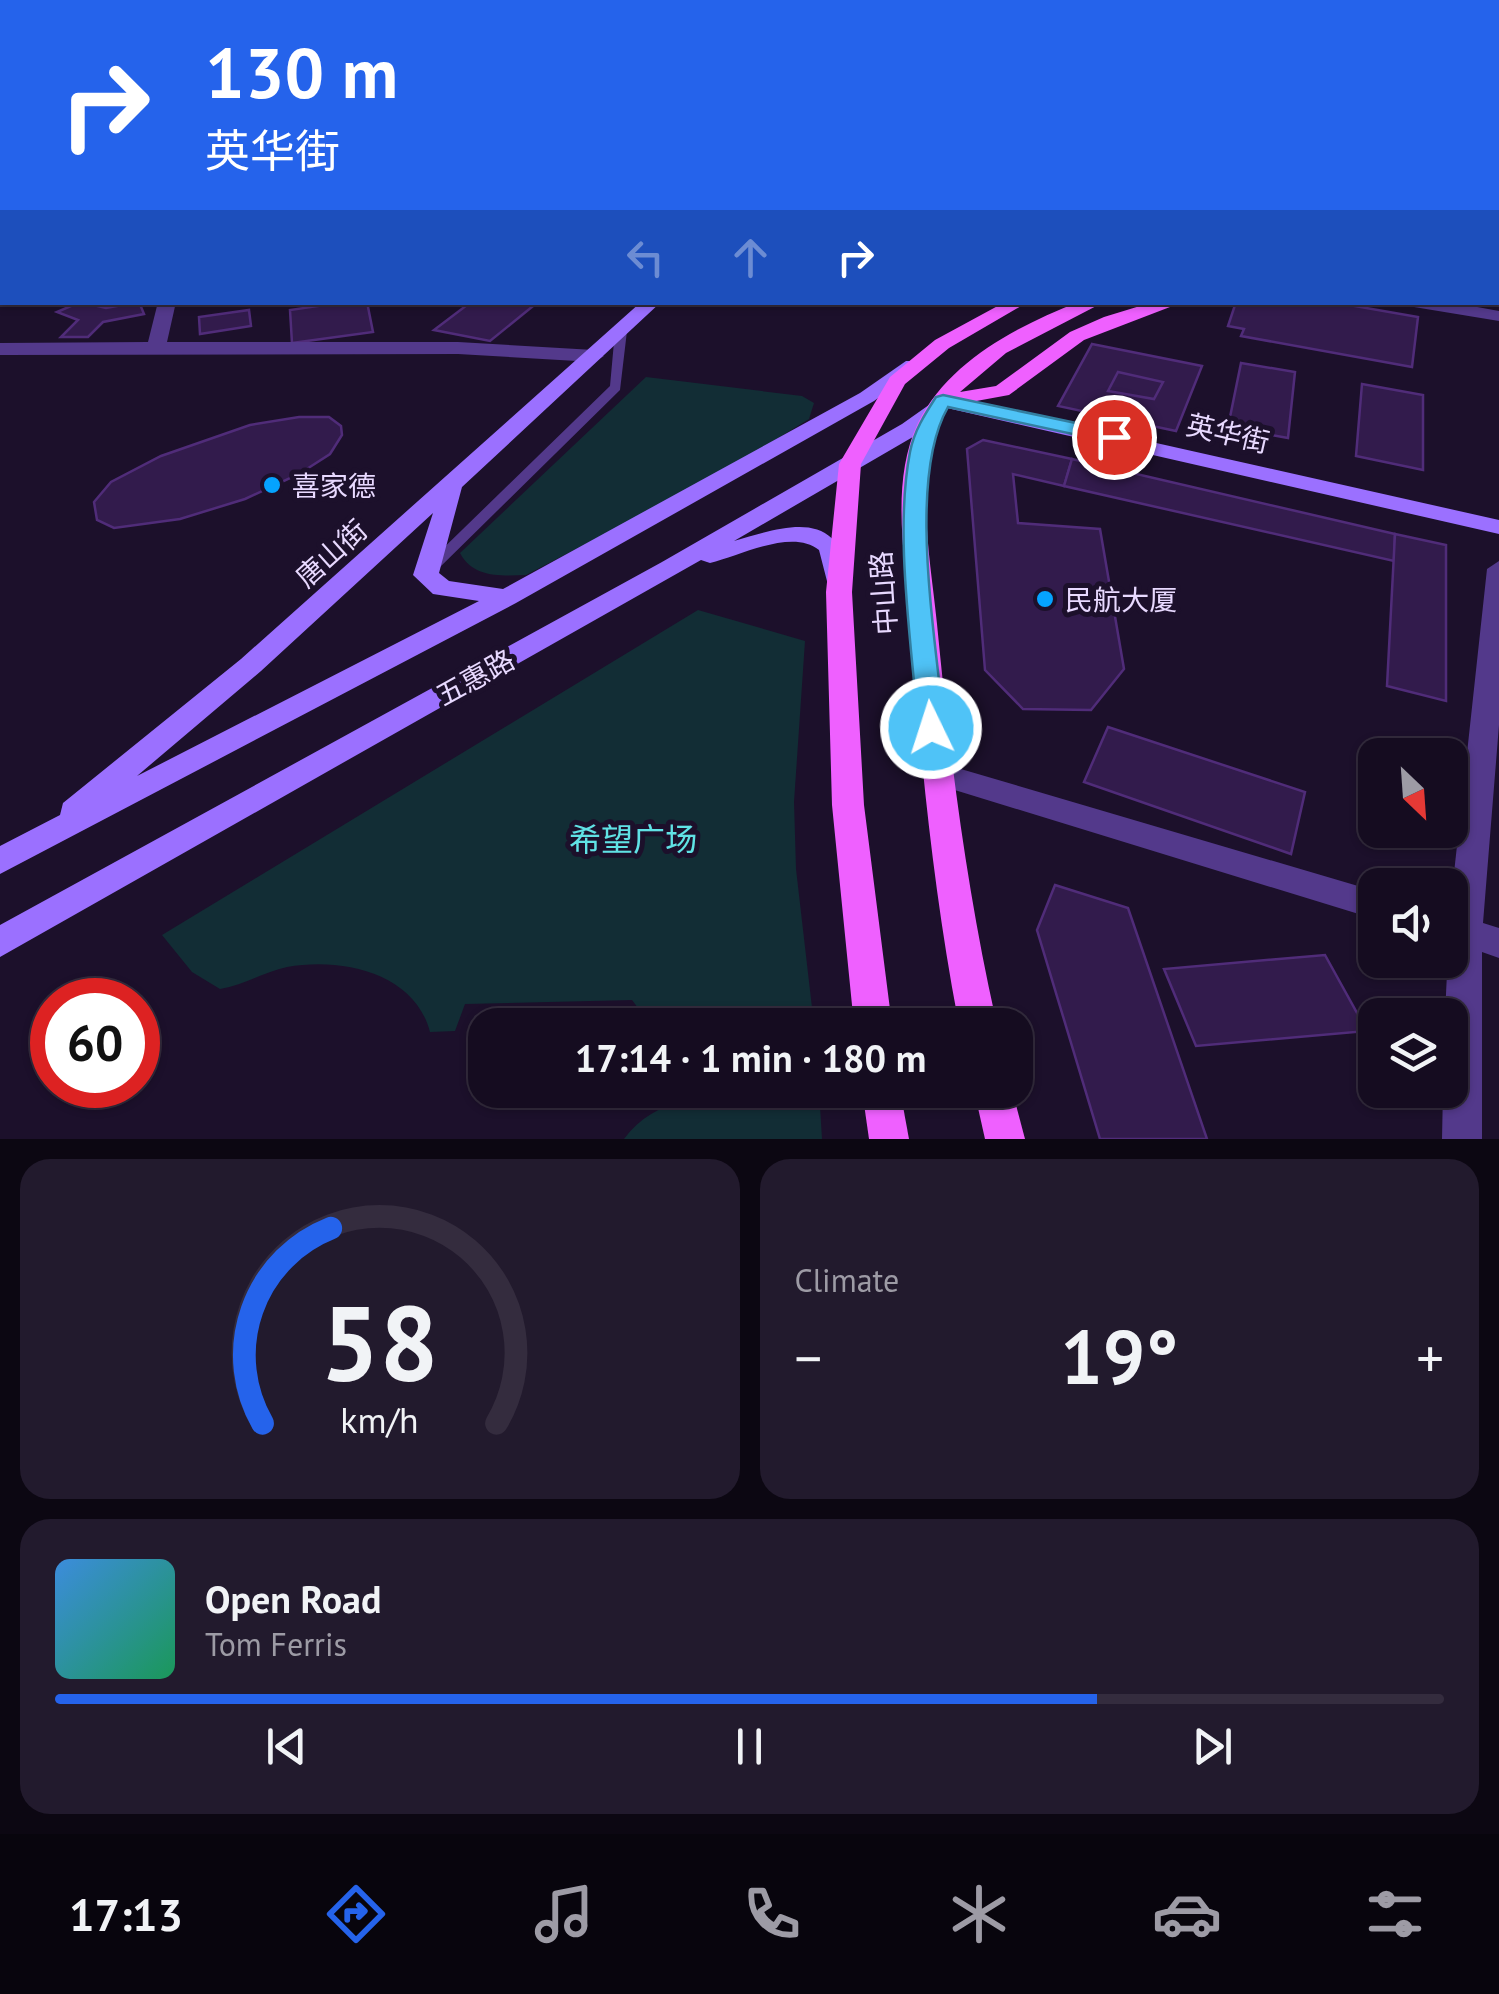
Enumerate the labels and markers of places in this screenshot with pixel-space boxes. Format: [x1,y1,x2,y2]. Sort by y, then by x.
pin [1072,395,1157,480]
place label: 喜家德 [292,467,376,504]
marker: 喜家德 [261,474,283,496]
place label: 民航大厦 [1065,581,1177,618]
marker: 民航大厦 [1034,588,1056,610]

